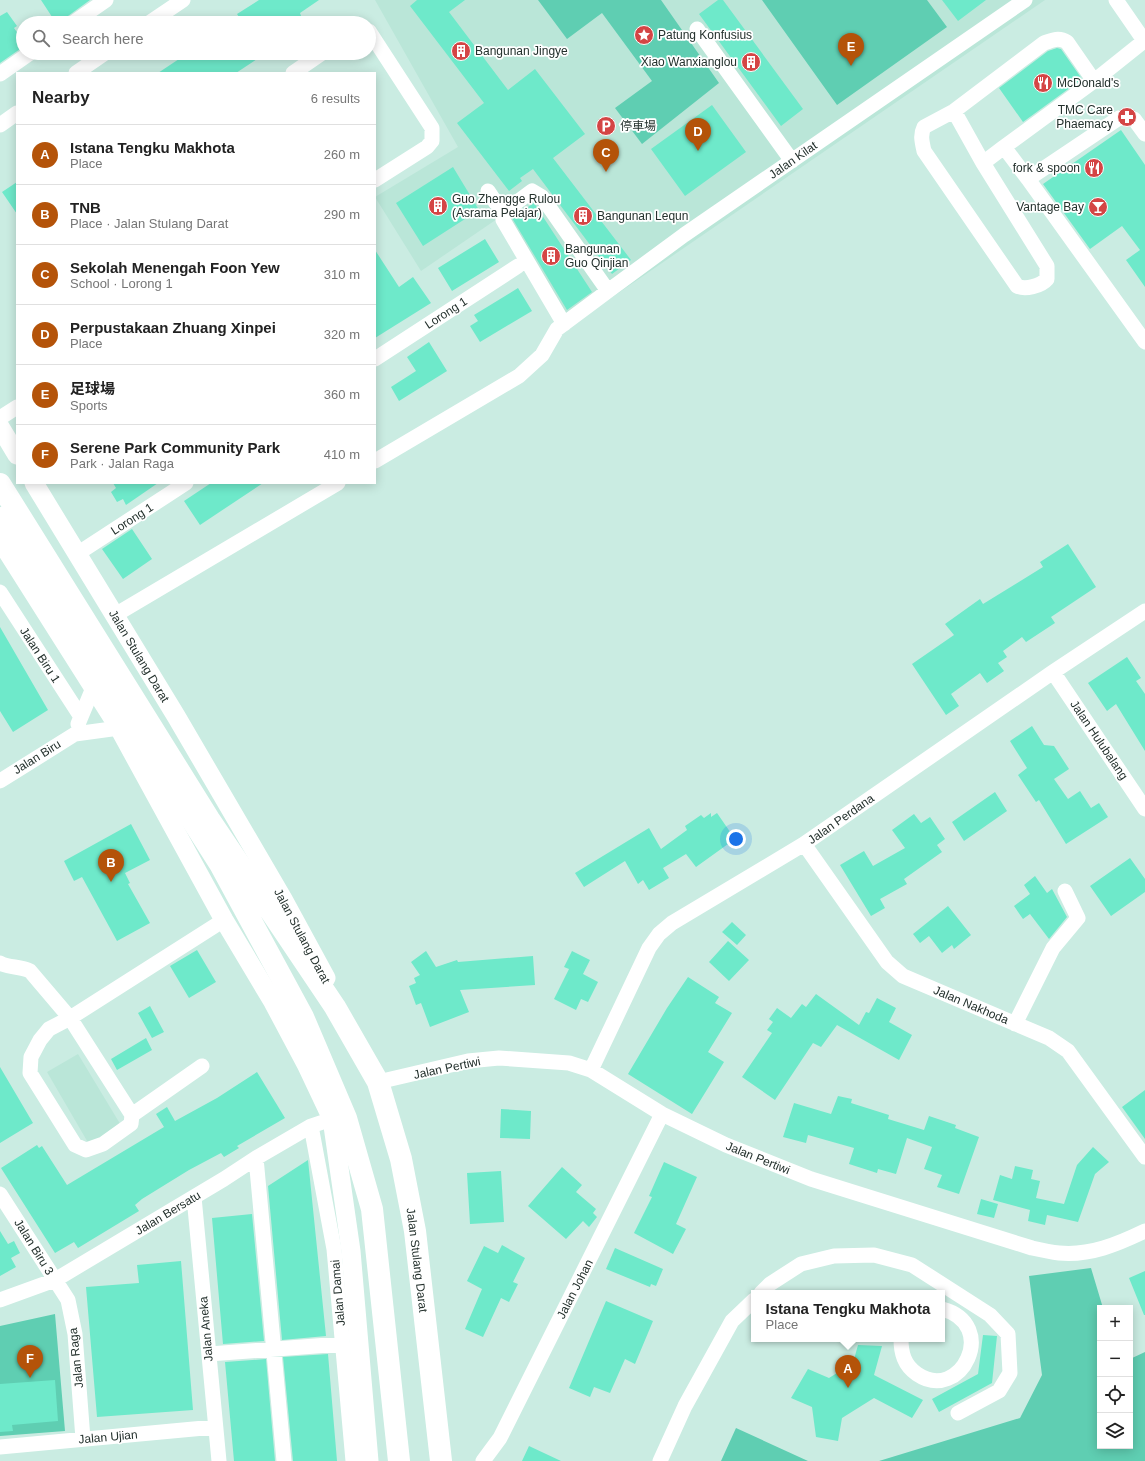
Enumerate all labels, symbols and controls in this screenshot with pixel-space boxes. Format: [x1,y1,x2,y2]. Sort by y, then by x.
search box [16,16,376,60]
place icon: Patung Konfusius [633,24,655,46]
icon: search [30,27,52,49]
place label: Patung Konfusius [658,28,752,42]
text: Search here [62,30,144,47]
pin: E [838,33,864,66]
building icon: Bangunan Jingye [450,40,472,62]
place label: Bangunan Jingye [475,44,568,58]
building icon: Xiao Wanxianglou [740,51,762,73]
place label: Xiao Wanxianglou [641,55,737,69]
restaurant icon: McDonald's [1032,72,1054,94]
place label: McDonald's [1057,76,1119,90]
text: Nearby [32,88,90,107]
text: 6 results [311,91,360,106]
place label: TMC Care Phaemacy [1056,103,1113,131]
pharmacy icon: TMC Care Phaemacy [1116,106,1138,128]
parking icon: 停車場 [595,115,617,137]
pin: D [685,118,711,151]
place label: 停車場 [620,119,656,133]
street label: Jalan Kilat [766,138,820,182]
text: Istana Tengku Makhota [70,139,235,156]
pin: C [593,139,619,172]
text: A [40,147,50,162]
text: 260 m [324,147,360,162]
text: Place [70,156,103,171]
restaurant icon: fork & spoon [1083,157,1105,179]
place label: fork & spoon [1013,161,1080,175]
place label: Guo Zhengge Rulou (Asrama Pelajar) [452,192,560,220]
building icon: Guo Zhengge Rulou (Asrama Pelajar) [427,195,449,217]
bar icon: Vantage Bay [1087,196,1109,218]
text: TNB [70,199,101,216]
place label: Vantage Bay [1016,200,1084,214]
building icon: Bangunan Lequn [572,205,594,227]
text: B [40,207,50,222]
text: 290 m [324,207,360,222]
place label: Bangunan Lequn [597,209,688,223]
text: Place · Jalan Stulang Darat [70,216,228,231]
place label: Bangunan Guo Qinjian [565,242,628,270]
building icon: Bangunan Guo Qinjian [540,245,562,267]
text: Sekolah Menengah Foon Yew [70,259,280,276]
text: C [40,267,50,282]
text: 310 m [324,267,360,282]
text: School · Lorong 1 [70,276,173,291]
street label: Lorong 1 [422,294,470,332]
text: Perpustakaan Zhuang Xinpei [70,319,276,336]
text: D [40,327,50,342]
text: 320 m [324,327,360,342]
text: Place [70,336,103,351]
text: 足球場 [70,380,115,397]
text: E [41,387,49,402]
text: 360 m [324,387,360,402]
text: Sports [70,398,108,413]
text: Serene Park Community Park [70,439,280,456]
text: F [41,447,49,462]
text: 410 m [324,447,360,462]
text: Park · Jalan Raga [70,456,174,471]
street label: Lorong 1 [108,500,156,538]
street label: Jalan Stulang Darat [106,607,172,705]
street label: Jalan Biru 1 [17,625,63,686]
street label: Jalan Hulubalang [1067,698,1131,782]
street label: Jalan Biru [11,737,63,777]
street label: Jalan Perdana [805,791,877,847]
your location [726,829,746,849]
pin: B [98,849,124,882]
street label: Jalan Stulang Darat [271,886,333,986]
street label: Jalan Nakhoda [931,983,1011,1027]
street label: Jalan Pertiwi [412,1054,482,1082]
street label: Jalan Pertiwi [724,1139,792,1177]
street label: Jalan Bersatu [133,1188,203,1238]
street label: Jalan Stulang Darat [404,1207,430,1314]
street label: Jalan Biru 3 [11,1216,57,1278]
street label: Jalan Johan [554,1257,596,1321]
street label: Jalan Damai [328,1259,348,1327]
popup [751,1290,945,1342]
street label: Jalan Aneka [196,1295,216,1362]
text: Istana Tengku Makhota [766,1300,930,1317]
map controls [1097,1305,1133,1449]
button: + [1097,1305,1133,1341]
text: Place [766,1317,798,1332]
street label: Jalan Raga [66,1327,86,1389]
button: − [1097,1341,1133,1377]
pin: F [17,1345,43,1378]
pin: A [835,1355,861,1388]
button: locate [1097,1377,1133,1413]
button: layers [1097,1413,1133,1449]
street label: Jalan Ujian [78,1427,138,1447]

